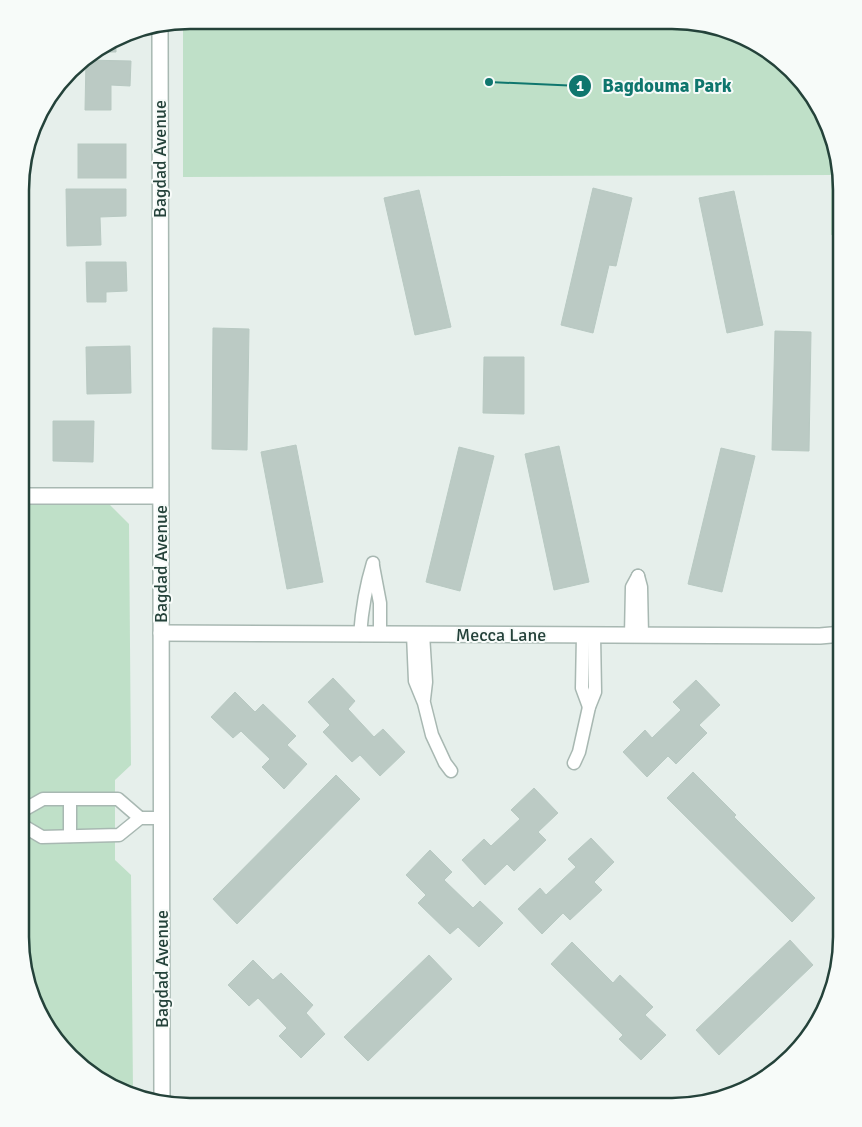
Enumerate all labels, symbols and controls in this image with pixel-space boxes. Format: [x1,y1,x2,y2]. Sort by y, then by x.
callout: Bagdouma Park [567,69,741,103]
text: Bagdouma Park [602,74,732,98]
text: 1 [576,77,584,95]
street label: Bagdad Avenue [149,100,171,218]
street label: Bagdad Avenue [150,505,172,623]
street label: Mecca Lane [456,624,546,646]
street label: Bagdad Avenue [151,910,173,1028]

